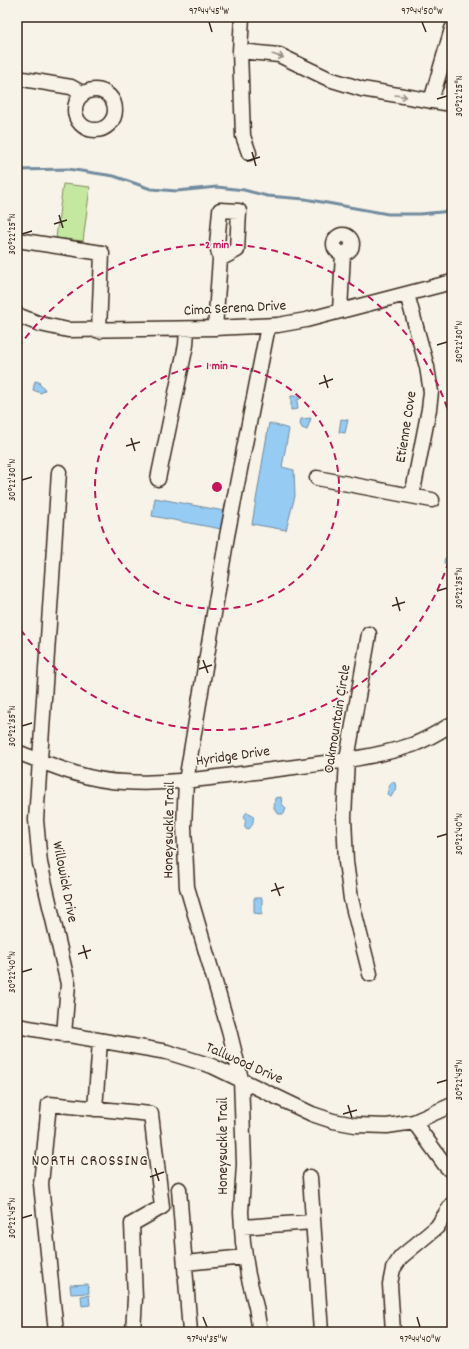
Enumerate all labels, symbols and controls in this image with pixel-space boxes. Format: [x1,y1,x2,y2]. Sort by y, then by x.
text: 97°44'45"W [189,5,229,19]
text: 97°44'50"W [401,5,443,19]
one-way arrow [272,53,285,60]
text: 30°22'25"N [453,75,467,117]
one-way arrow [394,92,407,100]
text: 30°22'25"N [6,213,20,255]
text: 2 min [205,237,229,254]
street label: Cima Serena Drive [183,295,287,323]
text: 30°22'30"N [453,321,467,363]
text: 1 min [206,358,228,375]
street label: Etienne Cove [390,389,424,465]
text: 30°22'30"N [6,459,20,501]
centre of rings [210,480,224,494]
text: 30°22'35"N [453,567,467,609]
street label: Oakmountain Circle [319,663,358,775]
text: 30°22'35"N [6,705,20,747]
street label: Hyridge Drive [195,741,272,773]
street label: Honeysuckle Trail [158,781,182,879]
text: 30°22'40"N [453,813,467,855]
street label: Willowick Drive [45,840,83,925]
text: 30°22'40"N [6,951,20,993]
street label: Tallwood Drive [202,1037,287,1091]
text: 30°22'45"N [453,1059,467,1101]
street label: Honeysuckle Trail [213,1097,235,1195]
district label: NORTH CROSSING [31,1150,149,1173]
text: 30°22'45"N [6,1197,20,1239]
text: 97°44'35"W [187,1333,227,1347]
text: 97°44'40"W [400,1333,441,1347]

